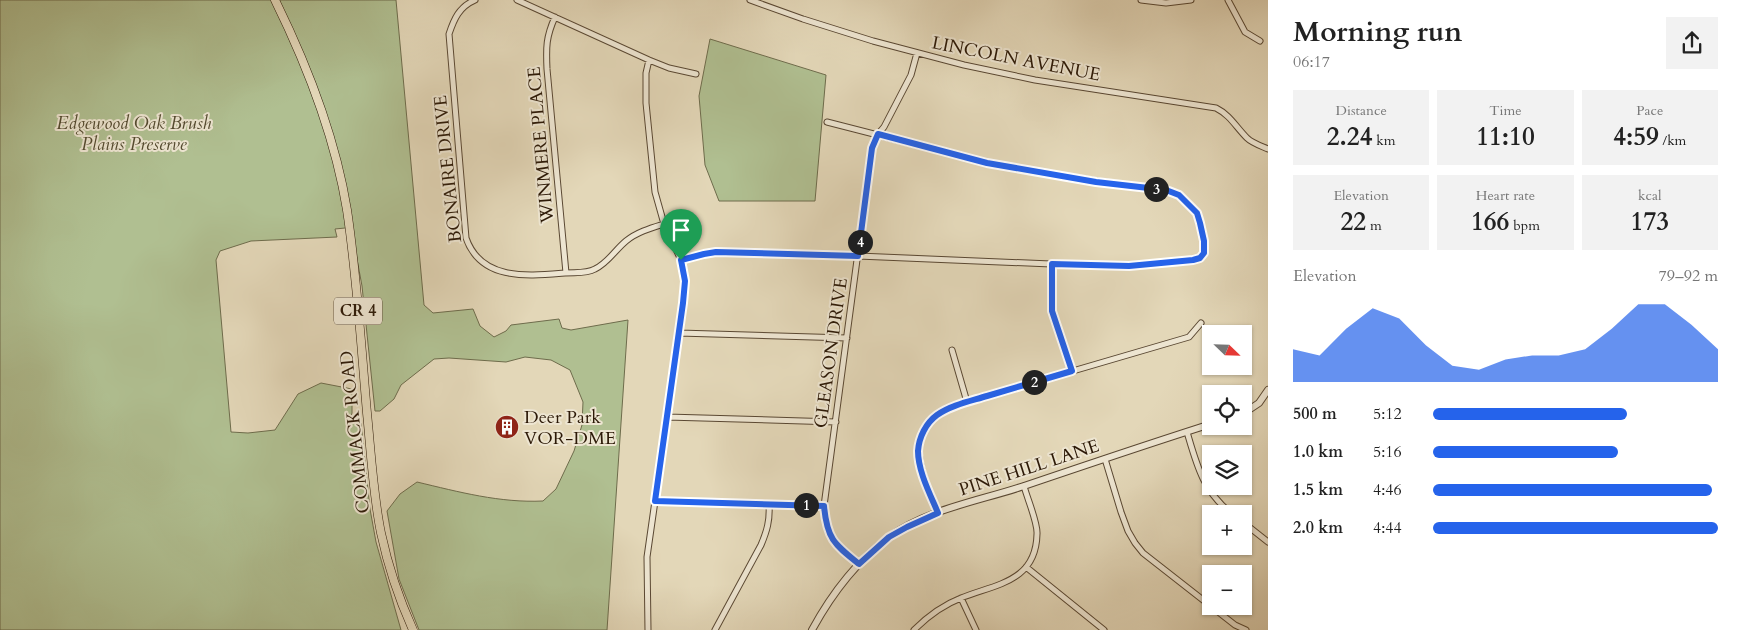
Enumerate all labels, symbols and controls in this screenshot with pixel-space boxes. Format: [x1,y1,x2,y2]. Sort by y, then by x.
text: Morning run [1293,13,1462,51]
button: share [1666,17,1718,69]
street label: LINCOLN AVENUE [930,30,1102,88]
text: 06:17 [1293,51,1330,73]
street label: WINMERE PLACE [522,66,560,225]
street label: BONAIRE DRIVE [428,94,468,244]
text: Distance [1336,101,1387,120]
text: Time [1489,101,1522,120]
text: Pace [1636,101,1663,120]
park label: Edgewood Oak Brush Plains Preserve [57,111,212,157]
text: 2.24 [1327,120,1372,154]
text: 11:10 [1476,120,1535,154]
text: 4:59 [1613,120,1659,154]
text: km [1372,131,1396,150]
text: /km [1659,131,1686,150]
pin: 3 [1144,176,1168,202]
text: 3 [1153,180,1160,199]
text: Elevation [1333,186,1389,205]
text: Heart rate [1476,186,1535,205]
text: kcal [1638,186,1662,205]
text: 22 [1341,205,1366,239]
text: 166 [1471,205,1509,239]
text: 173 [1631,205,1669,239]
pin [660,209,702,260]
icon: arrive [667,216,695,244]
text: m [1366,216,1382,235]
text: bpm [1509,216,1540,235]
pin: 4 [848,230,872,254]
text: 4 [857,233,864,252]
text: Elevation [1293,265,1357,287]
text: 79–92 m [1659,265,1718,287]
street label: GLEASON DRIVE [808,276,854,430]
road number: CR 4 [334,298,382,324]
north arrow [1202,325,1252,375]
map controls [1202,325,1252,615]
street label: COMMACK ROAD [334,349,376,515]
pin: 2 [1022,370,1046,394]
text: 2 [1031,373,1038,392]
button: locate [1202,385,1252,435]
text: 500 m [1293,403,1337,425]
text: 5:12 [1373,403,1402,425]
place label: Deer Park VOR-DME [524,405,616,451]
building icon: Deer Park VOR-DME [494,414,520,440]
street label: PINE HILL LANE [956,434,1102,502]
text: 1.0 km [1293,441,1343,463]
text: 5:16 [1373,441,1402,463]
button: layers [1202,445,1252,495]
text: 1.5 km [1293,479,1343,501]
text: 4:46 [1373,479,1402,501]
pin: 1 [794,492,818,518]
text: 1 [803,496,810,515]
button: + [1202,505,1252,555]
text: 2.0 km [1293,517,1343,539]
text: 4:44 [1373,517,1402,539]
button: − [1202,565,1252,615]

